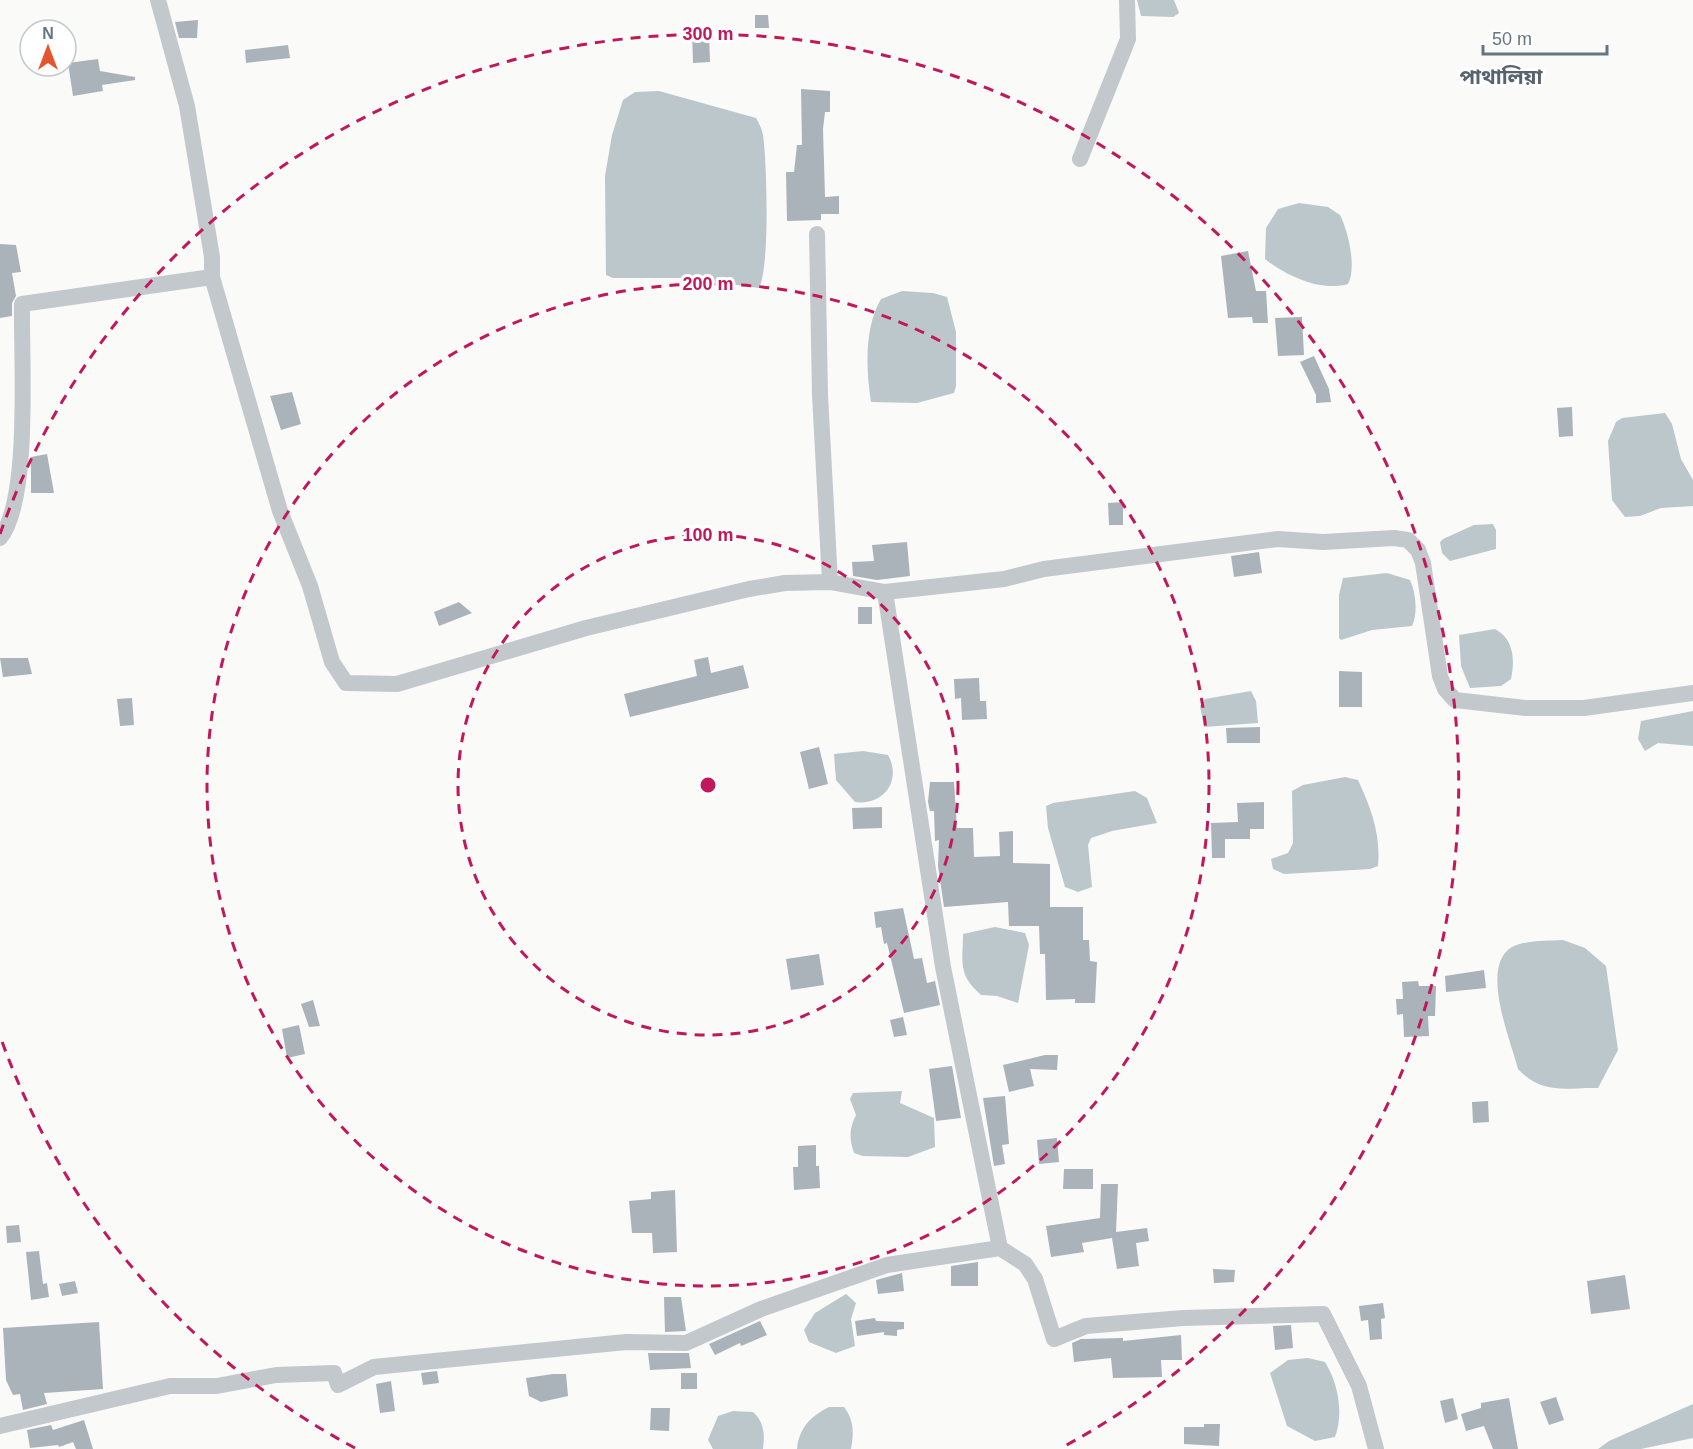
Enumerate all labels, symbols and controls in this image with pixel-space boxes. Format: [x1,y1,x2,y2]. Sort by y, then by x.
north arrow [18,18,78,78]
scale bar [1483,18,1608,56]
text: 300 m [682,24,734,44]
text: N [42,25,54,42]
text: 50 m [1492,29,1532,49]
district label: পাথালিয়া [1460,65,1543,88]
text: 200 m [682,274,734,294]
text: 100 m [682,525,734,545]
centre of rings [698,775,718,795]

